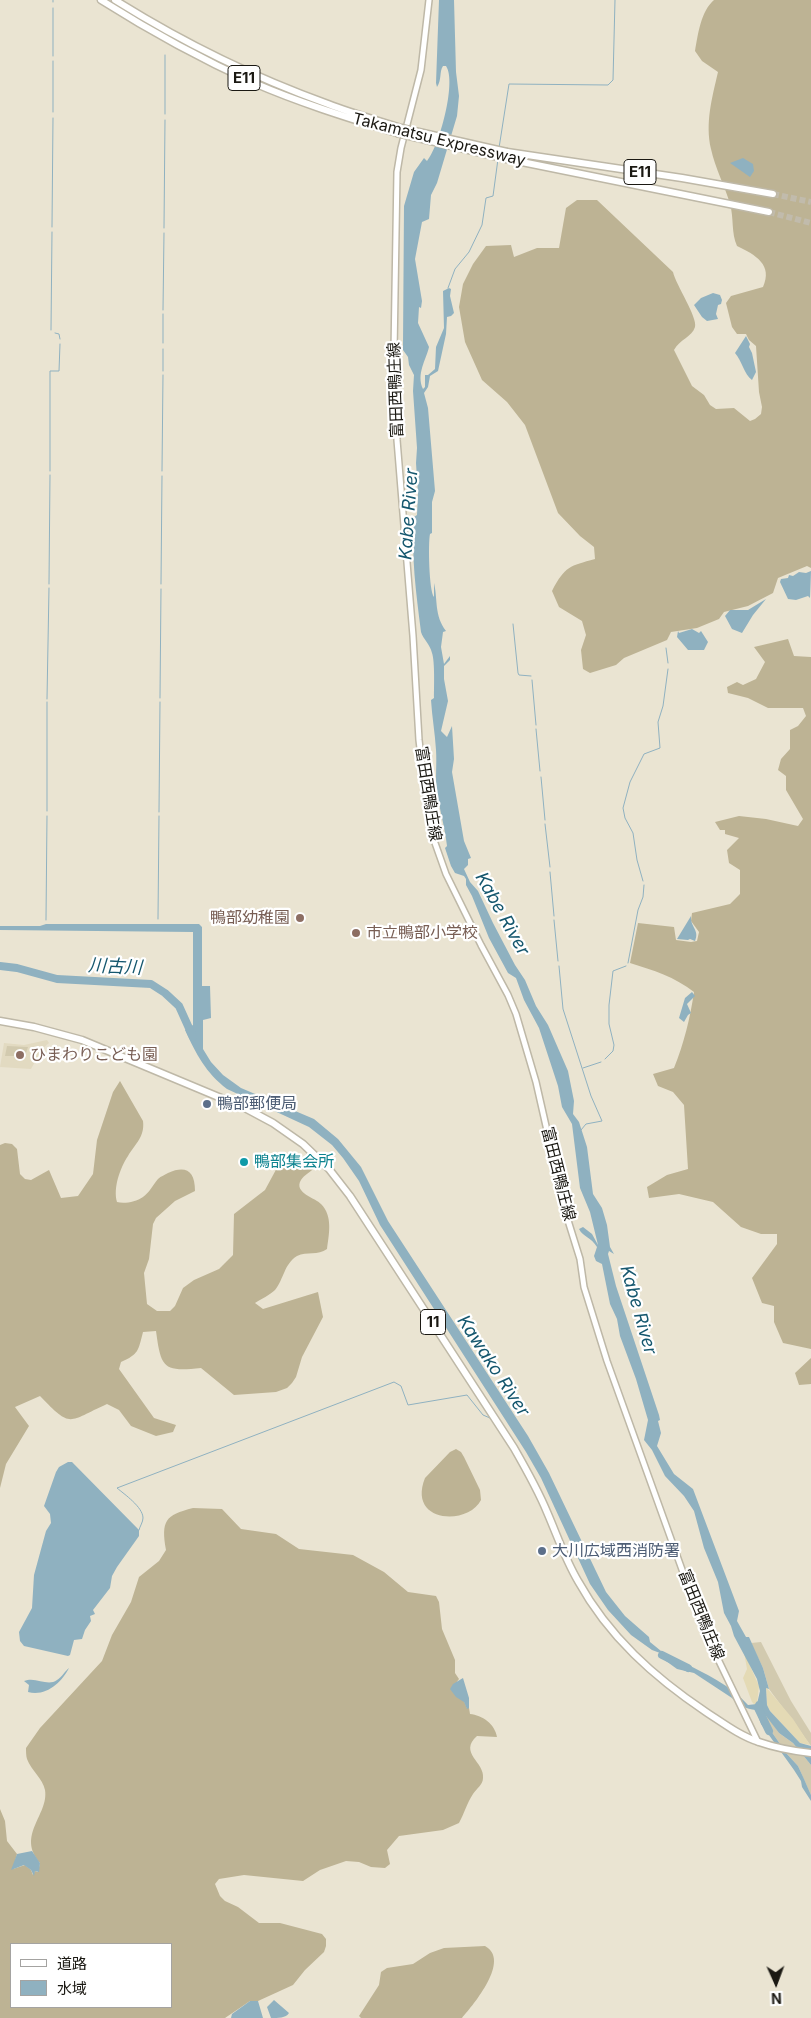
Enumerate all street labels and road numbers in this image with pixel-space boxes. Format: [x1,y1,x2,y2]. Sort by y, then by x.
road number: E11 [228,66,260,90]
street label: Takamatsu Expressway [351,109,527,171]
road number: E11 [624,160,656,184]
street label: 富田西鴨庄線 [385,342,407,438]
street label: 富田西鴨庄線 [411,745,445,843]
street label: 富田西鴨庄線 [537,1125,579,1223]
road number: 11 [420,1310,446,1334]
street label: 富田西鴨庄線 [674,1567,728,1663]

